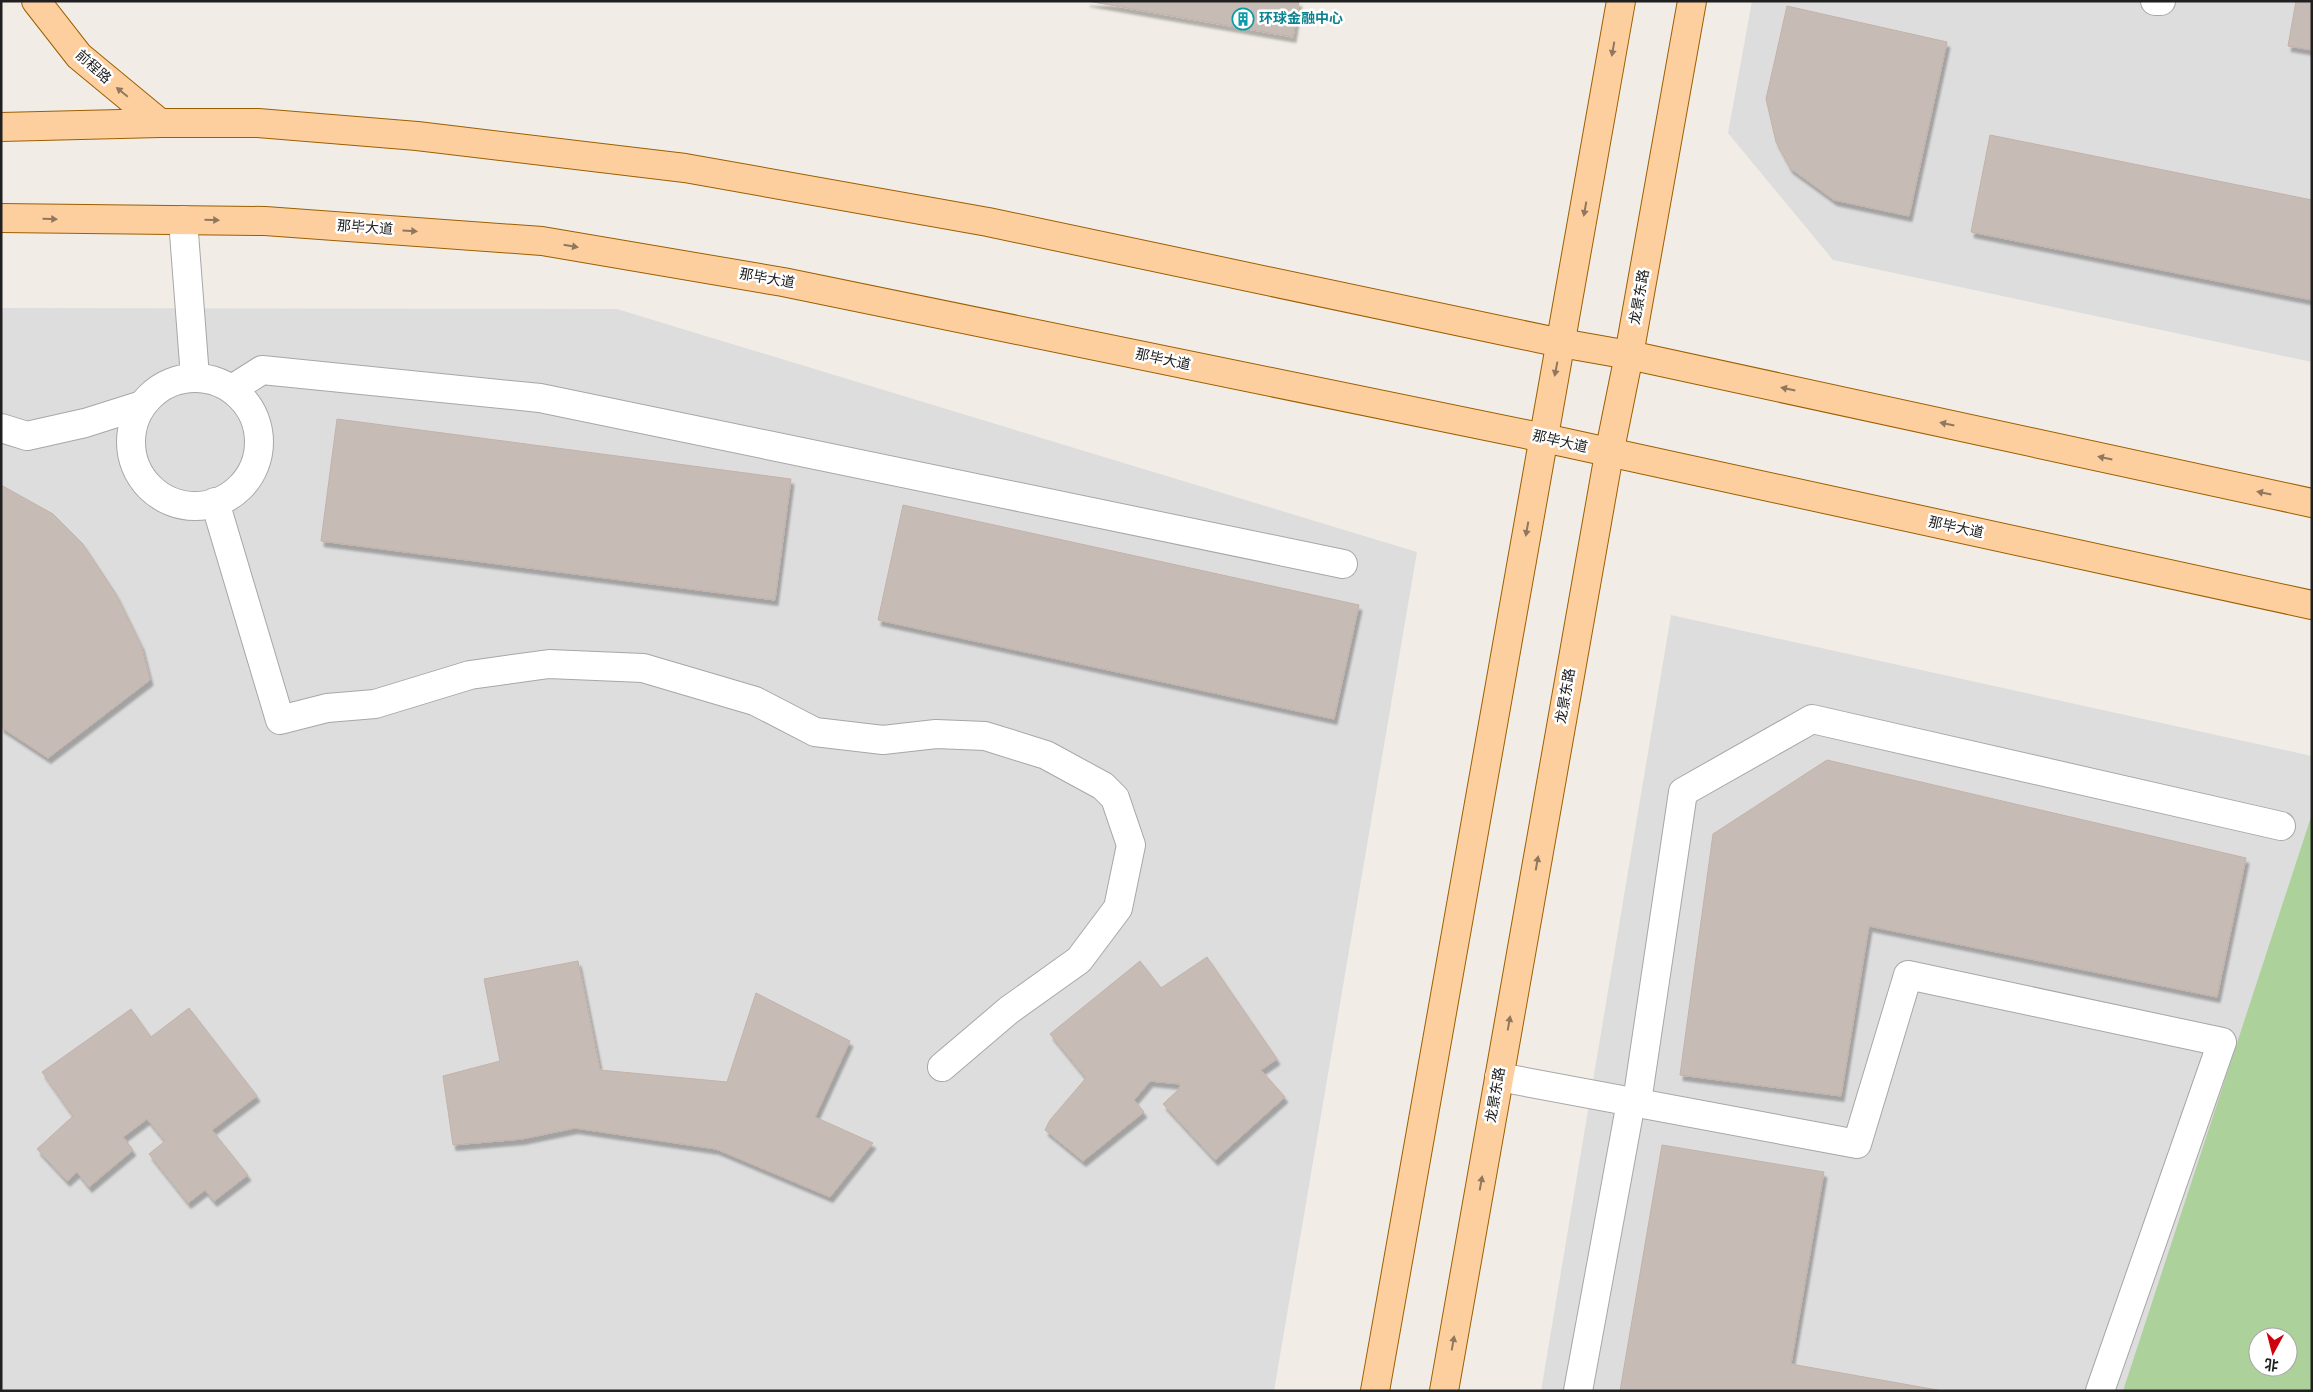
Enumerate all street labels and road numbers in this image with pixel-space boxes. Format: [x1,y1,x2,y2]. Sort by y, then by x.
street label: 前程路 [73,46,115,86]
street label: 那毕大道 [337,218,393,237]
street label: 那毕大道 [738,266,796,291]
street label: 龙景东路 [1626,268,1652,326]
street label: 那毕大道 [1134,346,1192,373]
street label: 那毕大道 [1531,428,1589,455]
street label: 那毕大道 [1927,514,1985,541]
street label: 龙景东路 [1552,667,1578,725]
street label: 龙景东路 [1482,1066,1508,1124]

